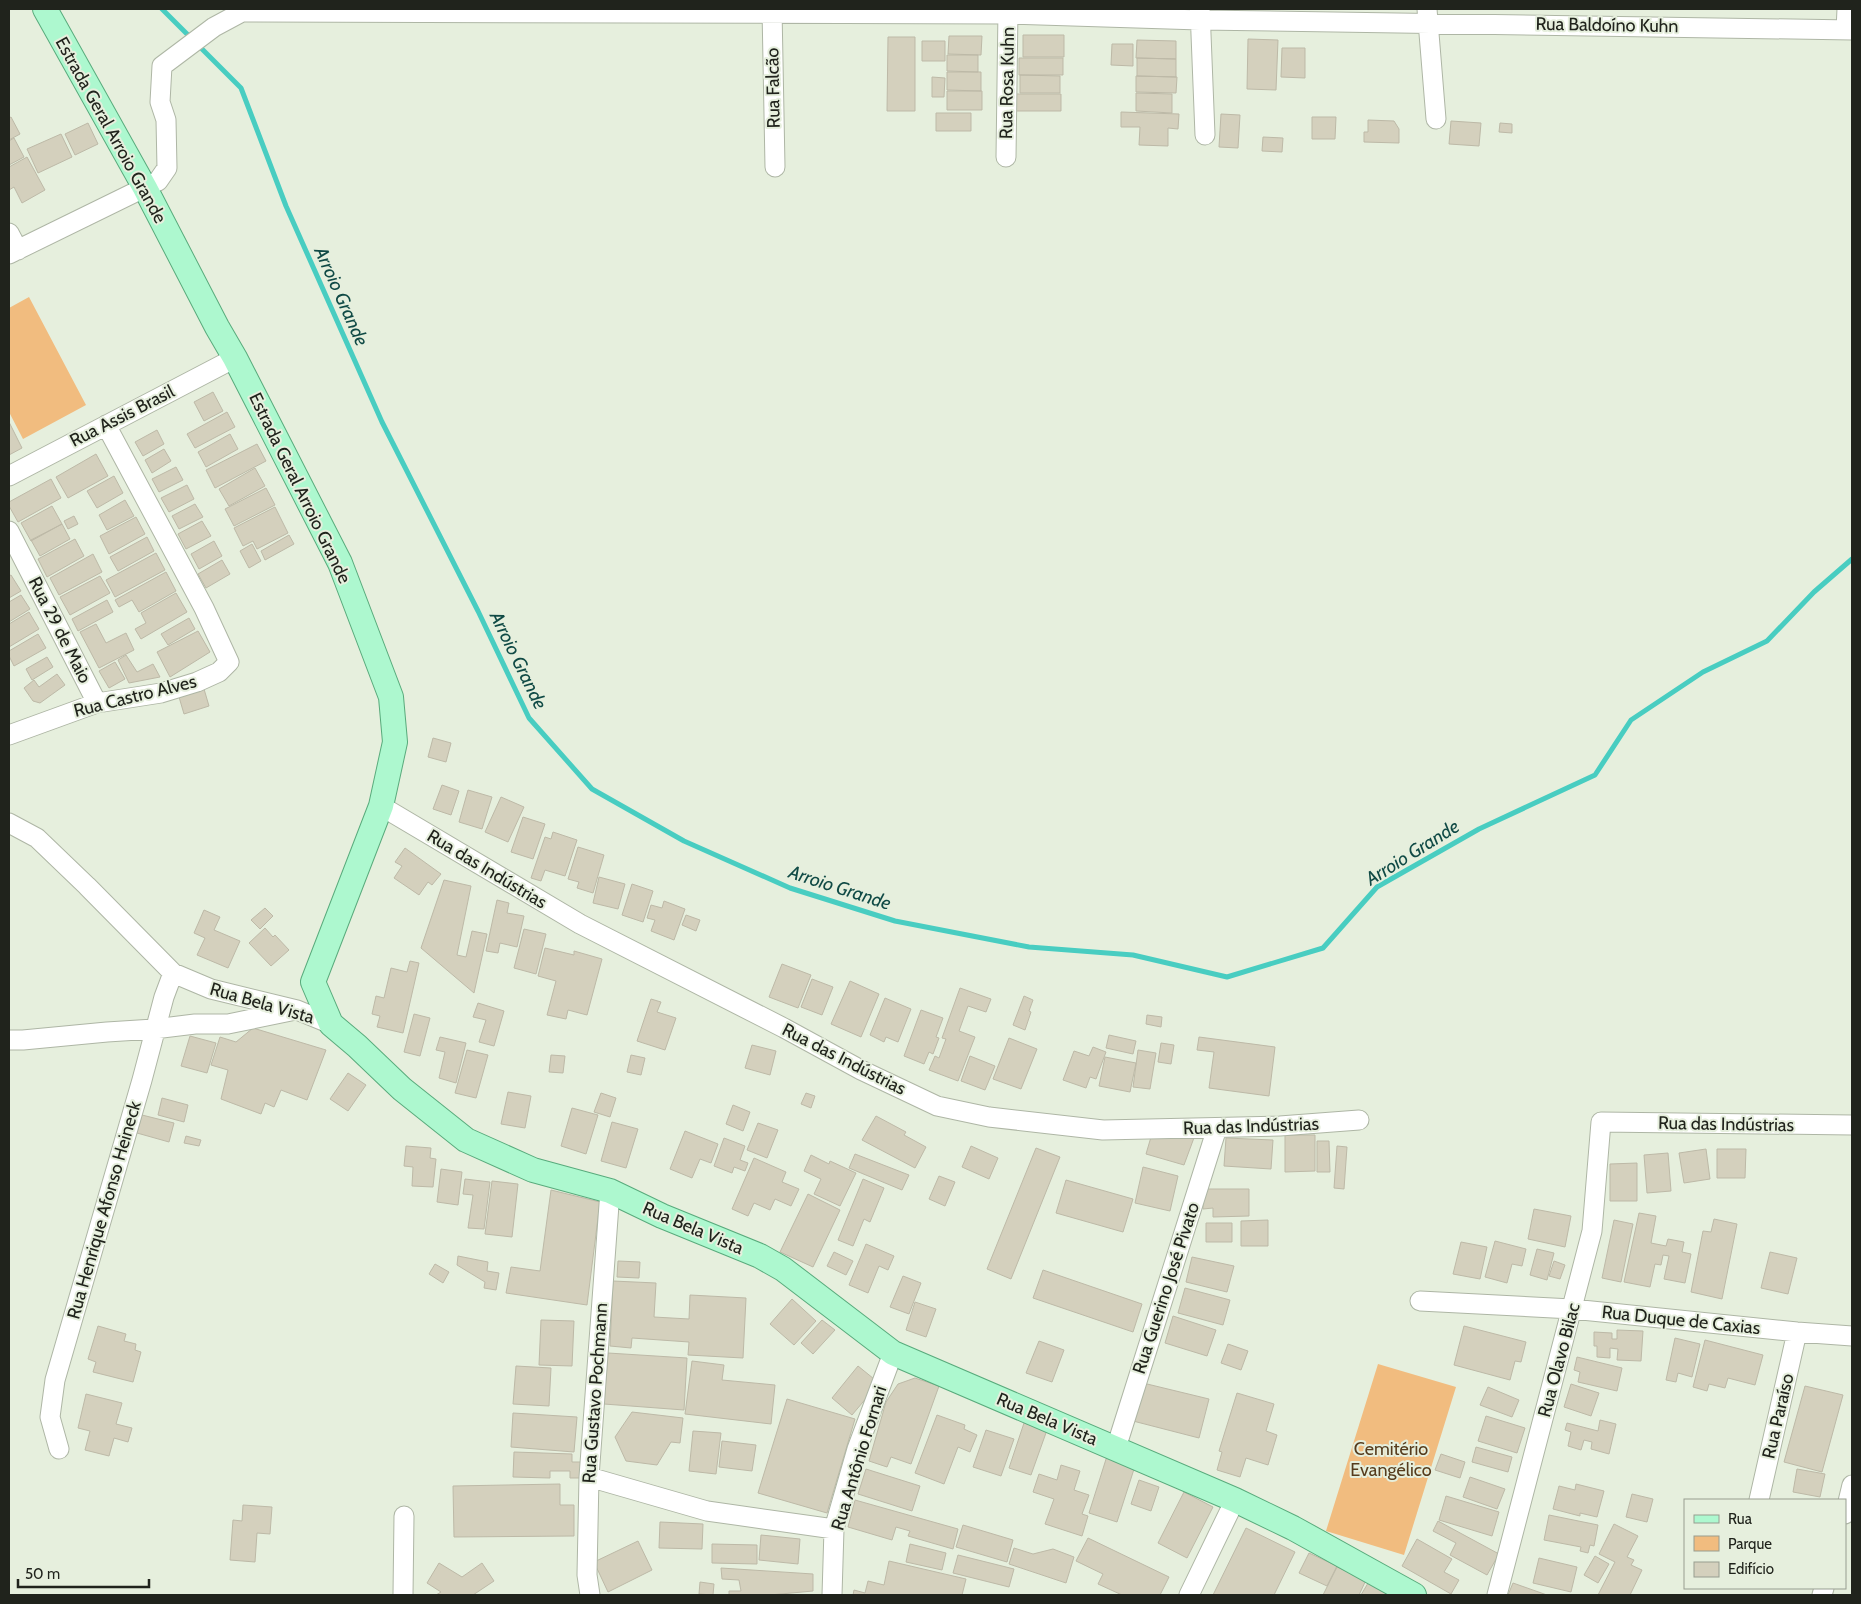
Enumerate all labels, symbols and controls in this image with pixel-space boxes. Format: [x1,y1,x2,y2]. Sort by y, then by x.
street label: Rua Baldoíno Kuhn [1535,13,1679,37]
street label: Rua Rosa Kuhn [995,27,1019,139]
street label: Estrada Geral Arroio Grande [51,33,171,227]
street label: Rua Falcão [761,47,785,129]
water label: Arroio Grande [309,242,374,349]
street label: Rua Assis Brasil [66,380,179,452]
street label: Estrada Geral Arroio Grande [244,389,356,587]
street label: Rua 29 de Maio [24,573,96,687]
water label: Arroio Grande [485,607,552,713]
street label: Rua Castro Alves [71,670,199,722]
water label: Arroio Grande [1360,814,1463,891]
street label: Rua das Indústrias [423,825,551,913]
water label: Arroio Grande [785,860,894,915]
street label: Rua Bela Vista [207,978,317,1028]
street label: Rua das Indústrias [778,1018,910,1100]
street label: Rua Henrique Afonso Heineck [62,1098,146,1322]
street label: Rua das Indústrias [1658,1112,1794,1136]
street label: Rua das Indústrias [1183,1113,1319,1139]
street label: Rua Bela Vista [639,1197,747,1259]
street label: Rua Guerino José Pivato [1128,1199,1204,1377]
street label: Rua Olavo Bilac [1533,1301,1585,1419]
street label: Rua Duque de Caxias [1601,1301,1761,1339]
street label: Rua Gustavo Pochmann [578,1302,612,1484]
street label: Rua Paraíso [1758,1371,1799,1461]
street label: Rua Antônio Fornari [827,1383,891,1533]
street label: Rua Bela Vista [993,1388,1101,1450]
park label: Cemitério Evangélico [1350,1438,1432,1481]
legend [1684,1499,1846,1589]
text: Rua [1728,1510,1753,1528]
text: Parque [1728,1535,1772,1553]
scale bar [18,1556,149,1588]
text: Edifício [1728,1560,1774,1578]
text: 50 m [25,1565,60,1583]

